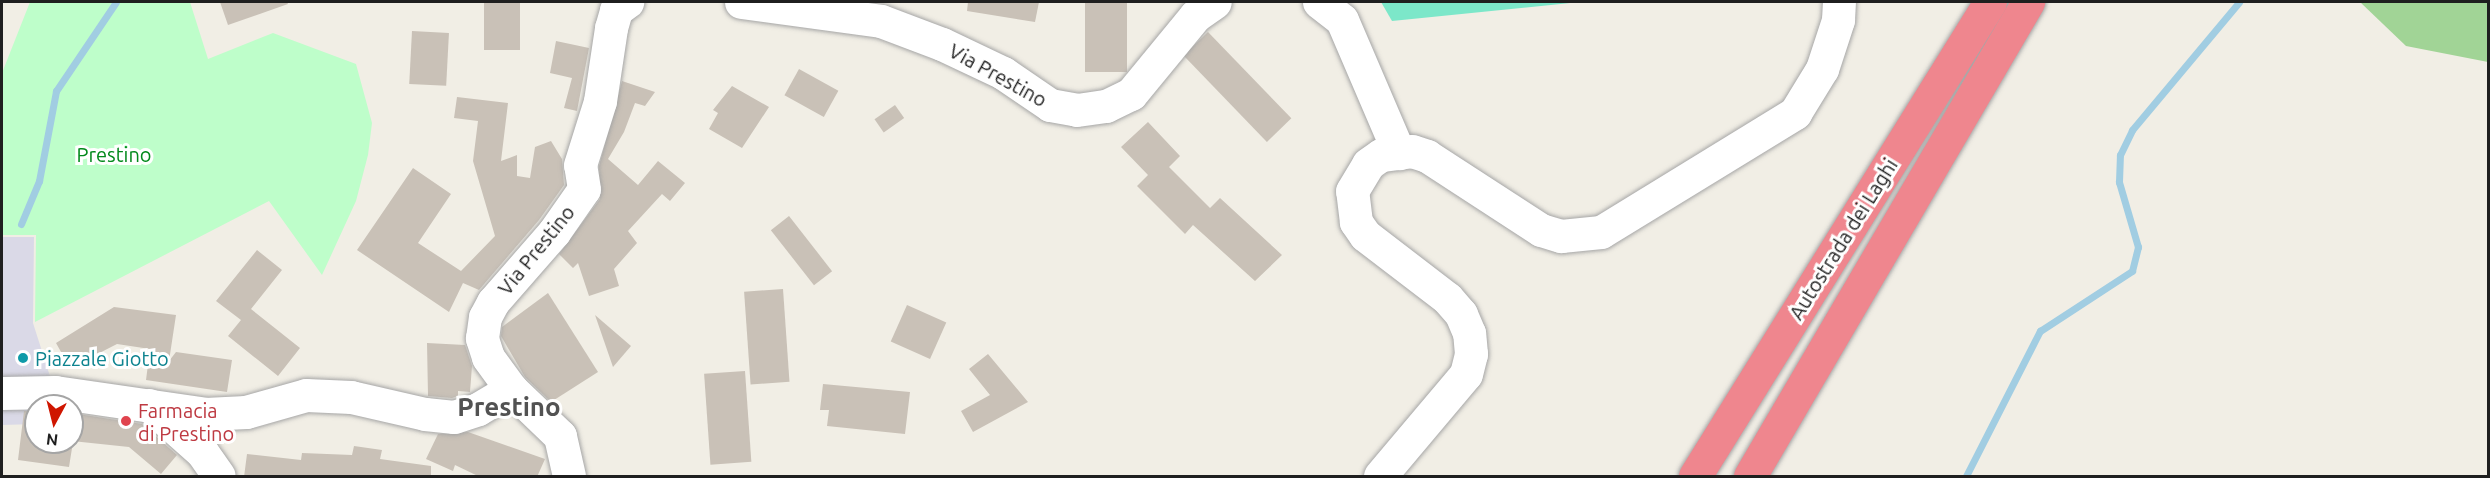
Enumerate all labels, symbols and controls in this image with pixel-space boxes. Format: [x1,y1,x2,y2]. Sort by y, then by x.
street label: Via Prestino [945,38,1051,112]
park label: Prestino [76,142,152,166]
street label: Autostrada dei Laghi [1784,154,1902,324]
street label: Via Prestino [493,200,579,300]
place label: Piazzale Giotto [35,346,169,370]
marker: Piazzale Giotto [16,351,30,365]
district label: Prestino [457,391,561,423]
north arrow [24,394,84,454]
place label: Farmacia di Prestino [138,398,234,445]
marker: Farmacia di Prestino [119,414,133,428]
text: N [45,430,59,450]

